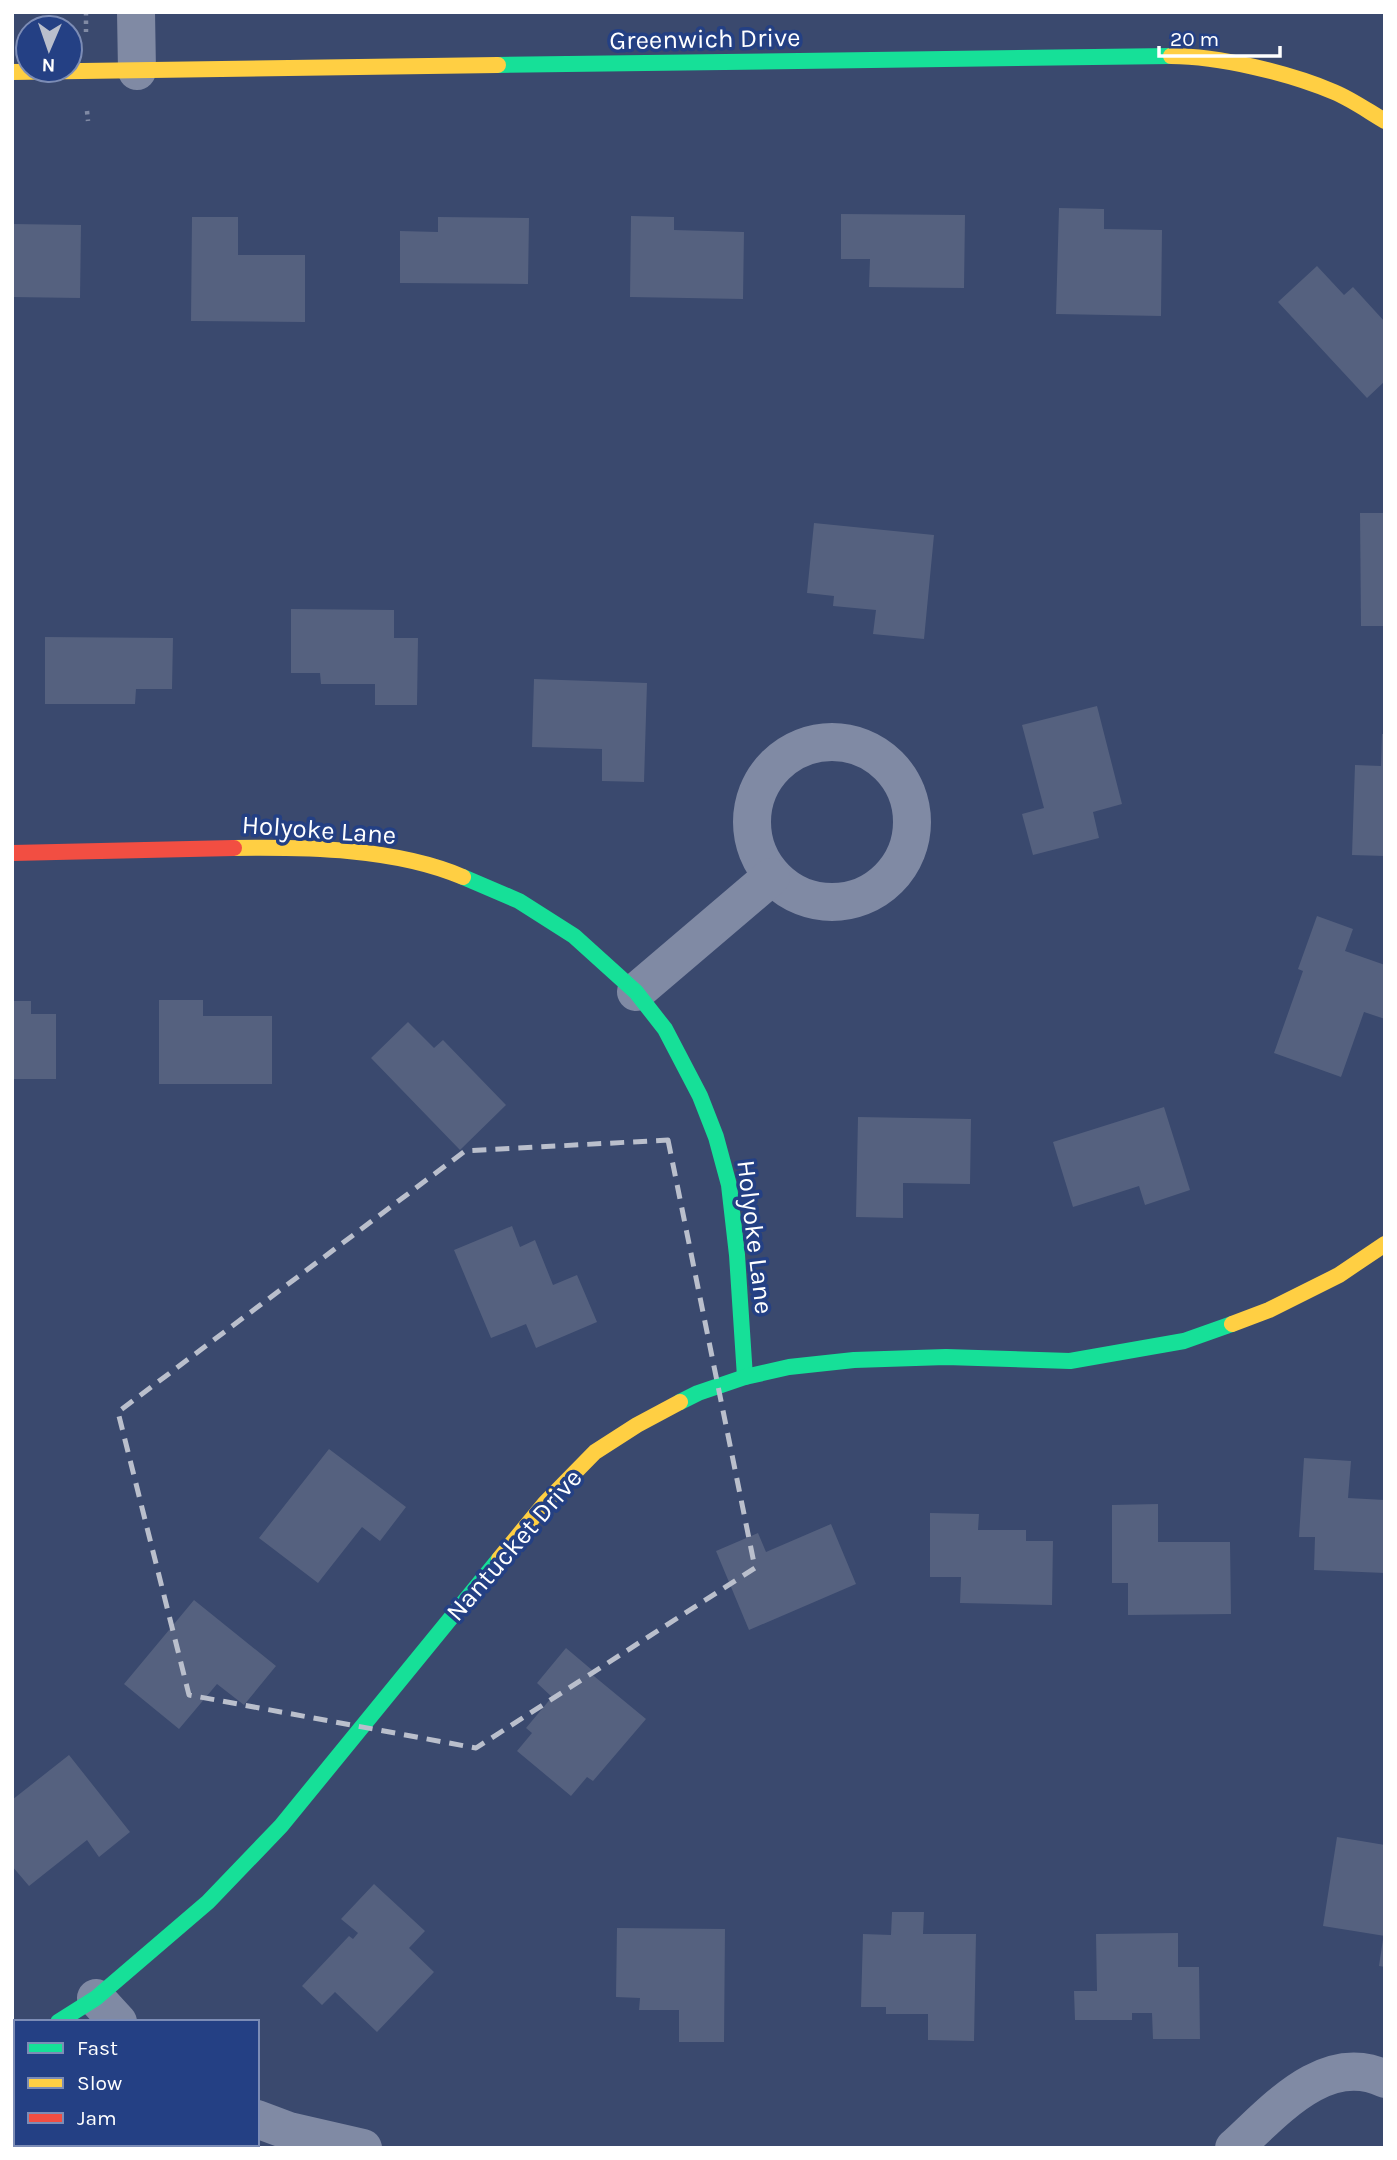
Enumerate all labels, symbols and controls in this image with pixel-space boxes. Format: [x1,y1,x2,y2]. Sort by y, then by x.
north arrow [14,14,84,84]
scale bar [1159,14,1280,58]
street label: Greenwich Drive [609,22,801,56]
text: 20 m [1170,27,1219,51]
text: N [41,54,56,76]
street label: Holyoke Lane [241,809,397,851]
street label: Holyoke Lane [730,1158,780,1316]
street label: Nantucket Drive [440,1463,588,1627]
legend [14,2020,259,2146]
text: Fast [77,2036,118,2060]
text: Slow [77,2071,122,2095]
text: Jam [77,2106,117,2130]

